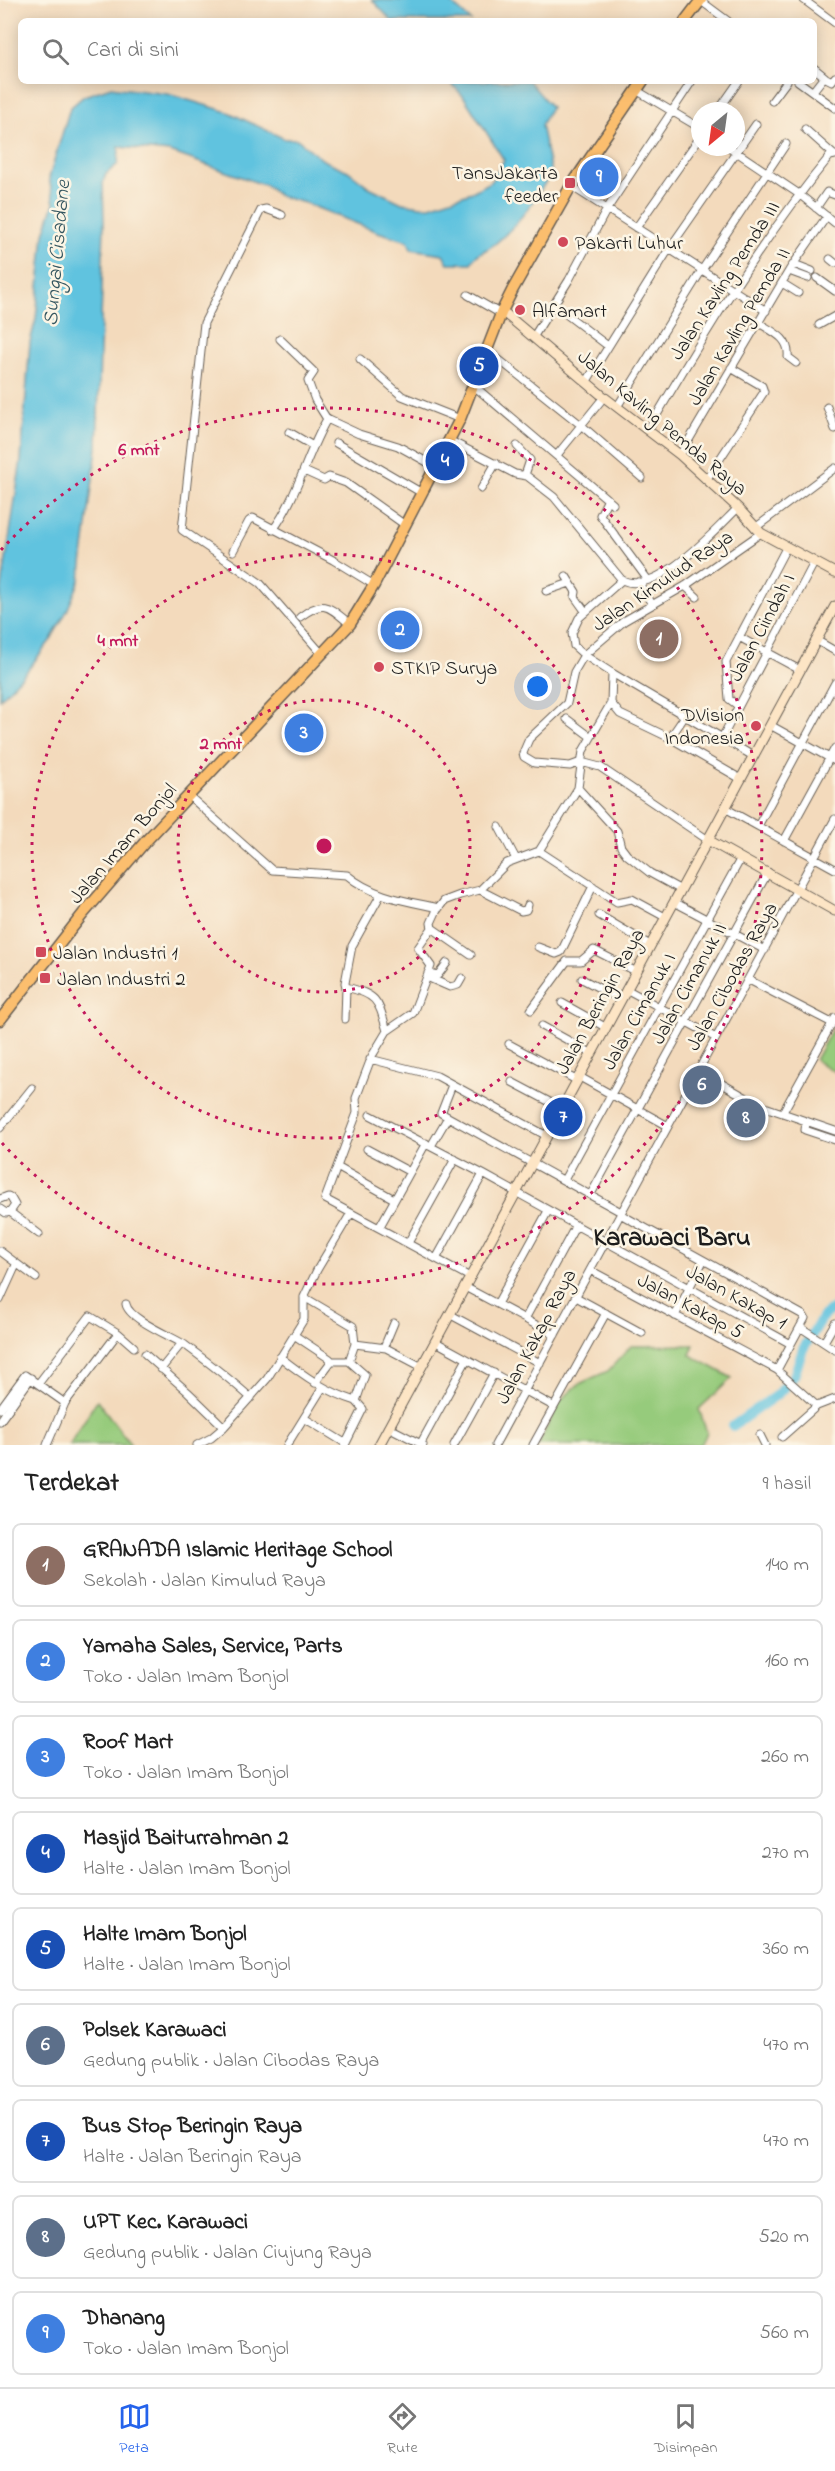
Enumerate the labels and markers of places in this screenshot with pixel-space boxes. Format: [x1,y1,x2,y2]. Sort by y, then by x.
pin: 9 [580,154,618,200]
place label: TansJakarta feeder [452,160,559,212]
marker: TansJakarta feeder [563,176,577,190]
place label: Pakarti Luhur [575,230,684,259]
marker: Pakarti Luhur [556,235,570,249]
place label: Alfamart [532,298,607,327]
marker: Alfamart [513,303,527,317]
pin: 5 [460,344,498,388]
pin: 4 [426,438,464,484]
pin: 2 [380,608,420,652]
pin: 1 [640,616,678,662]
place label: STKIP Surya [391,655,497,684]
marker: STKIP Surya [372,660,386,674]
place label: DVision Indonesia [664,702,744,754]
pin: 3 [284,710,324,756]
marker: DVision Indonesia [749,719,763,733]
centre of rings [314,836,334,856]
place label: Jalan Industri 1 [53,940,178,969]
marker: Jalan Industri 1 [34,945,48,959]
place label: Jalan Industri 2 [57,966,185,995]
marker: Jalan Industri 2 [38,971,52,985]
pin: 6 [682,1062,722,1108]
pin: 7 [544,1094,582,1140]
pin: 8 [726,1096,766,1140]

